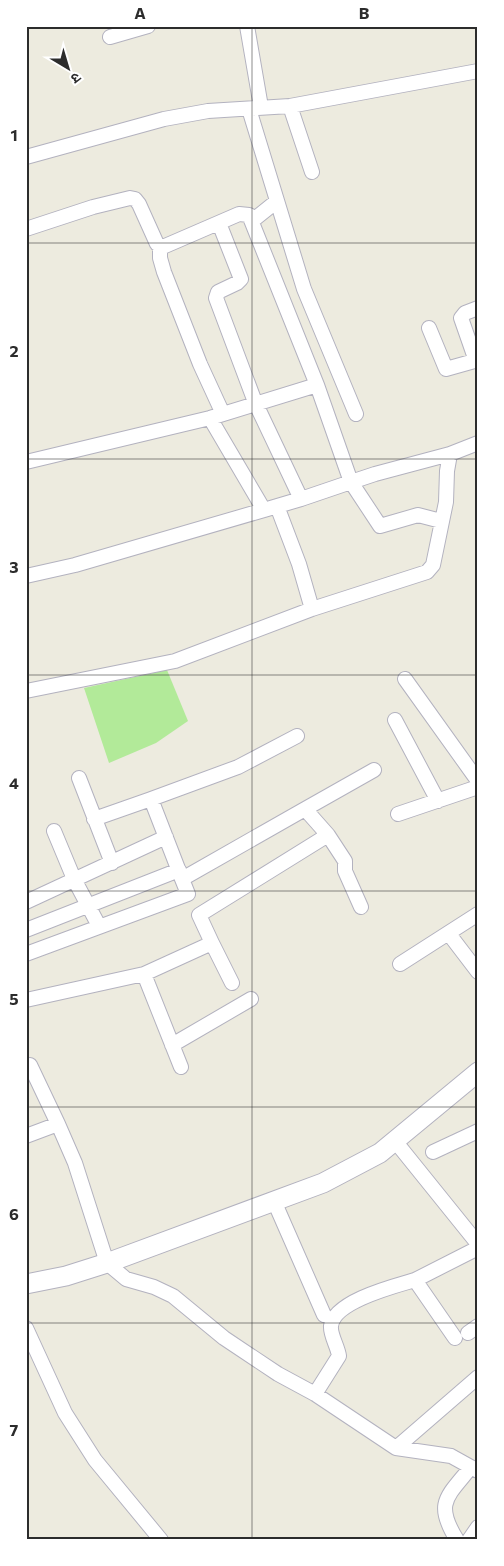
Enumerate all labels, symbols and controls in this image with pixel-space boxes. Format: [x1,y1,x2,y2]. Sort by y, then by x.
text: A [134,3,146,22]
text: B [359,3,370,22]
north arrow [42,42,92,92]
text: उ [67,69,85,88]
text: 1 [10,125,18,144]
text: 2 [9,341,19,360]
text: 3 [9,557,19,576]
text: 4 [9,773,19,792]
text: 5 [9,989,19,1008]
text: 6 [9,1204,19,1223]
text: 7 [10,1420,19,1439]

